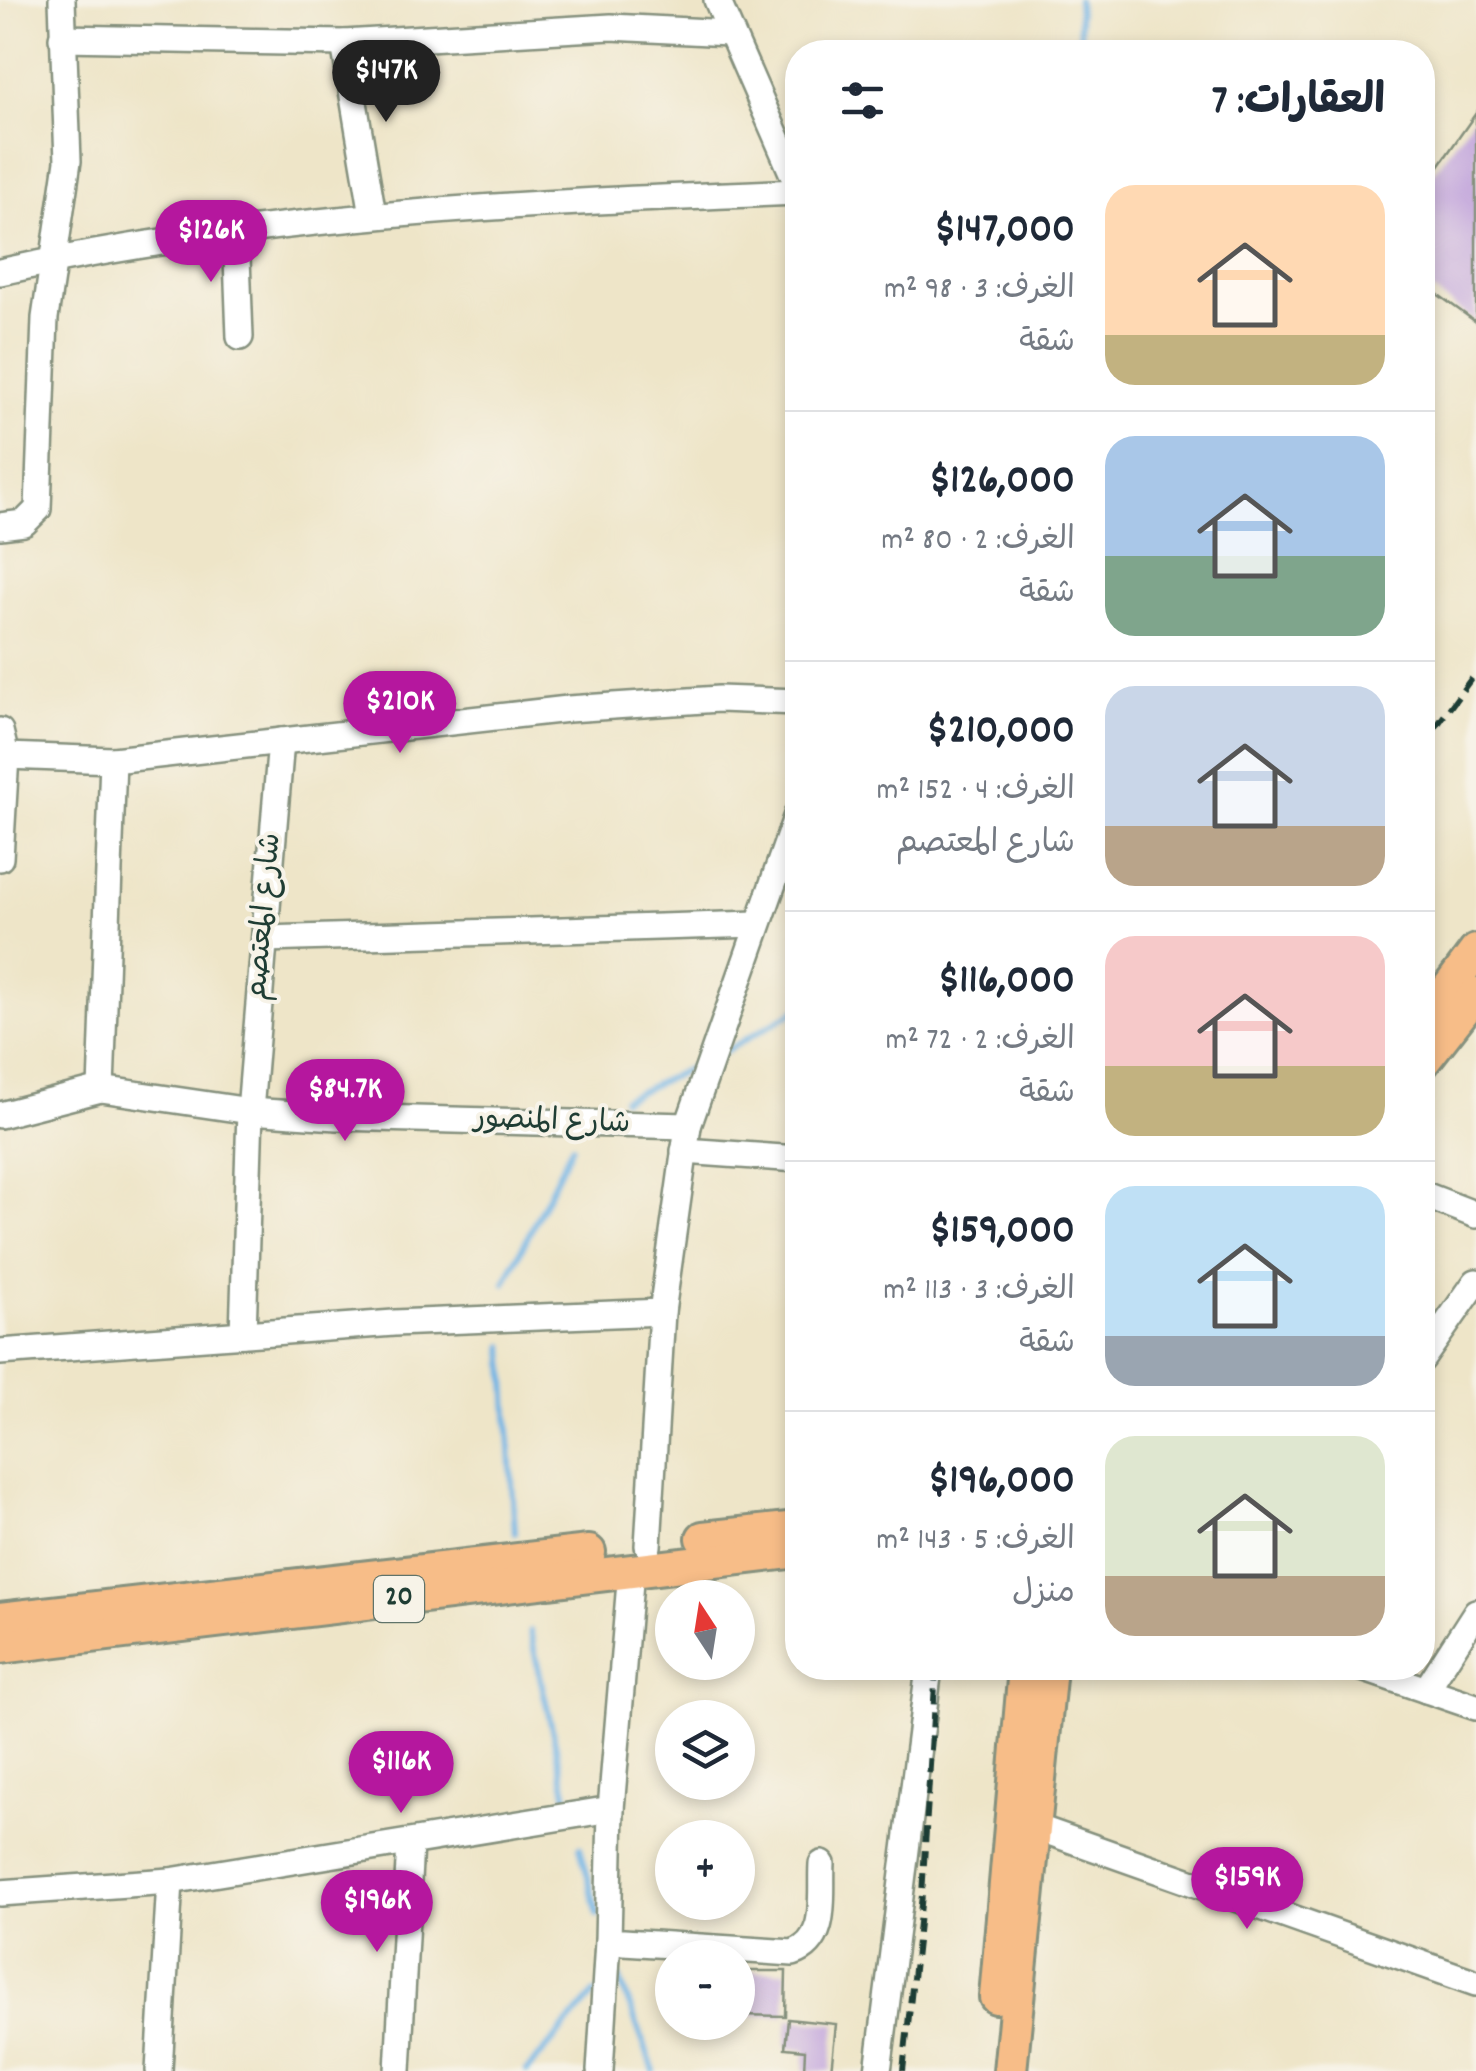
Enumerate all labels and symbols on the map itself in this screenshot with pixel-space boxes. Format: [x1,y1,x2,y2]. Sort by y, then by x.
pin: $147K [316,40,456,125]
pin: $126K [141,200,281,285]
pin: $210K [330,671,470,756]
street label: شارع المعتصم [237,831,295,1003]
pin: $84.7K [264,1059,426,1144]
street label: شارع المنصور [470,1099,631,1147]
road number: 20 [374,1576,424,1622]
north arrow [655,1580,755,1680]
pin: $116K [331,1731,471,1816]
pin: $159K [1177,1847,1317,1932]
pin: $196K [307,1870,447,1955]

